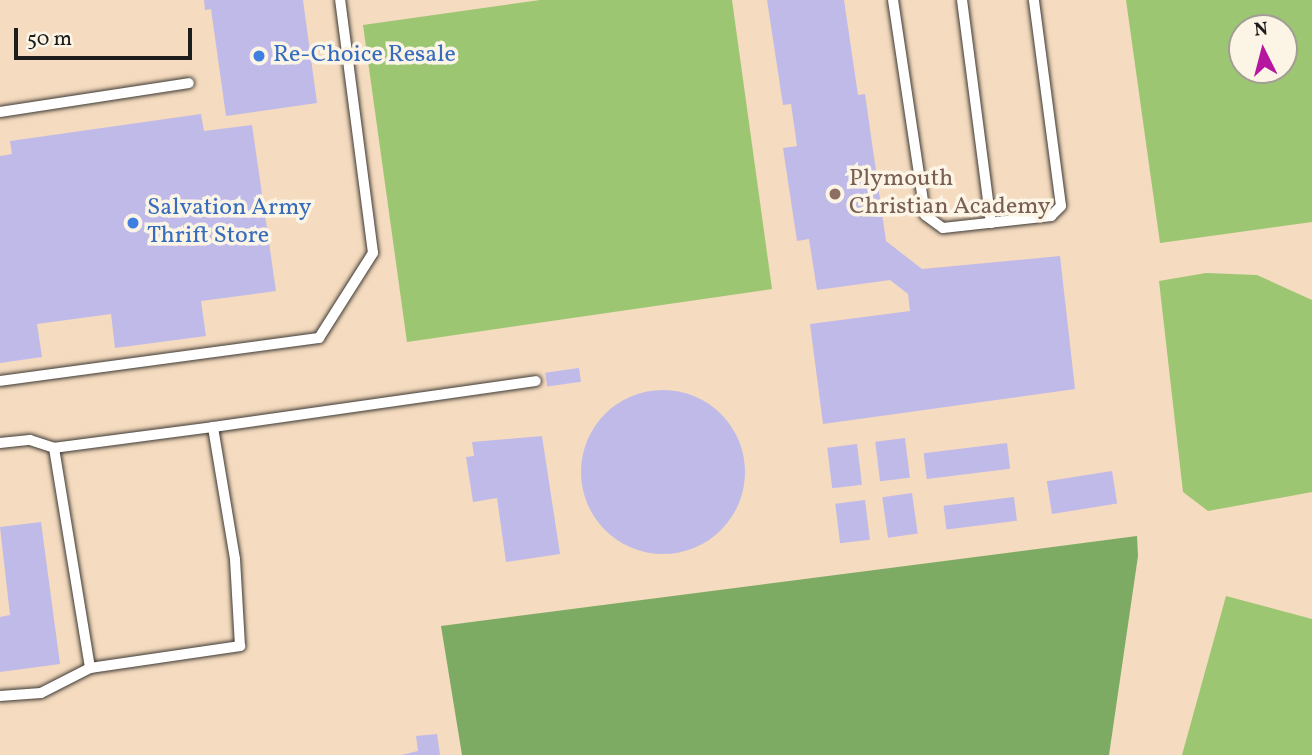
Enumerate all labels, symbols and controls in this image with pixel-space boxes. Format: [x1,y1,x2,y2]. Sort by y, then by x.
scale bar [18,14,196,58]
north arrow [1228,14,1298,84]
text: N [1253,16,1269,44]
text: 50 m [27,25,72,54]
place label: Re-Choice Resale [273,42,456,70]
marker: Re-Choice Resale [251,48,267,64]
place label: Plymouth Christian Academy [849,166,1051,222]
marker: Plymouth Christian Academy [827,186,843,202]
place label: Salvation Army Thrift Store [147,195,311,251]
marker: Salvation Army Thrift Store [125,215,141,231]

